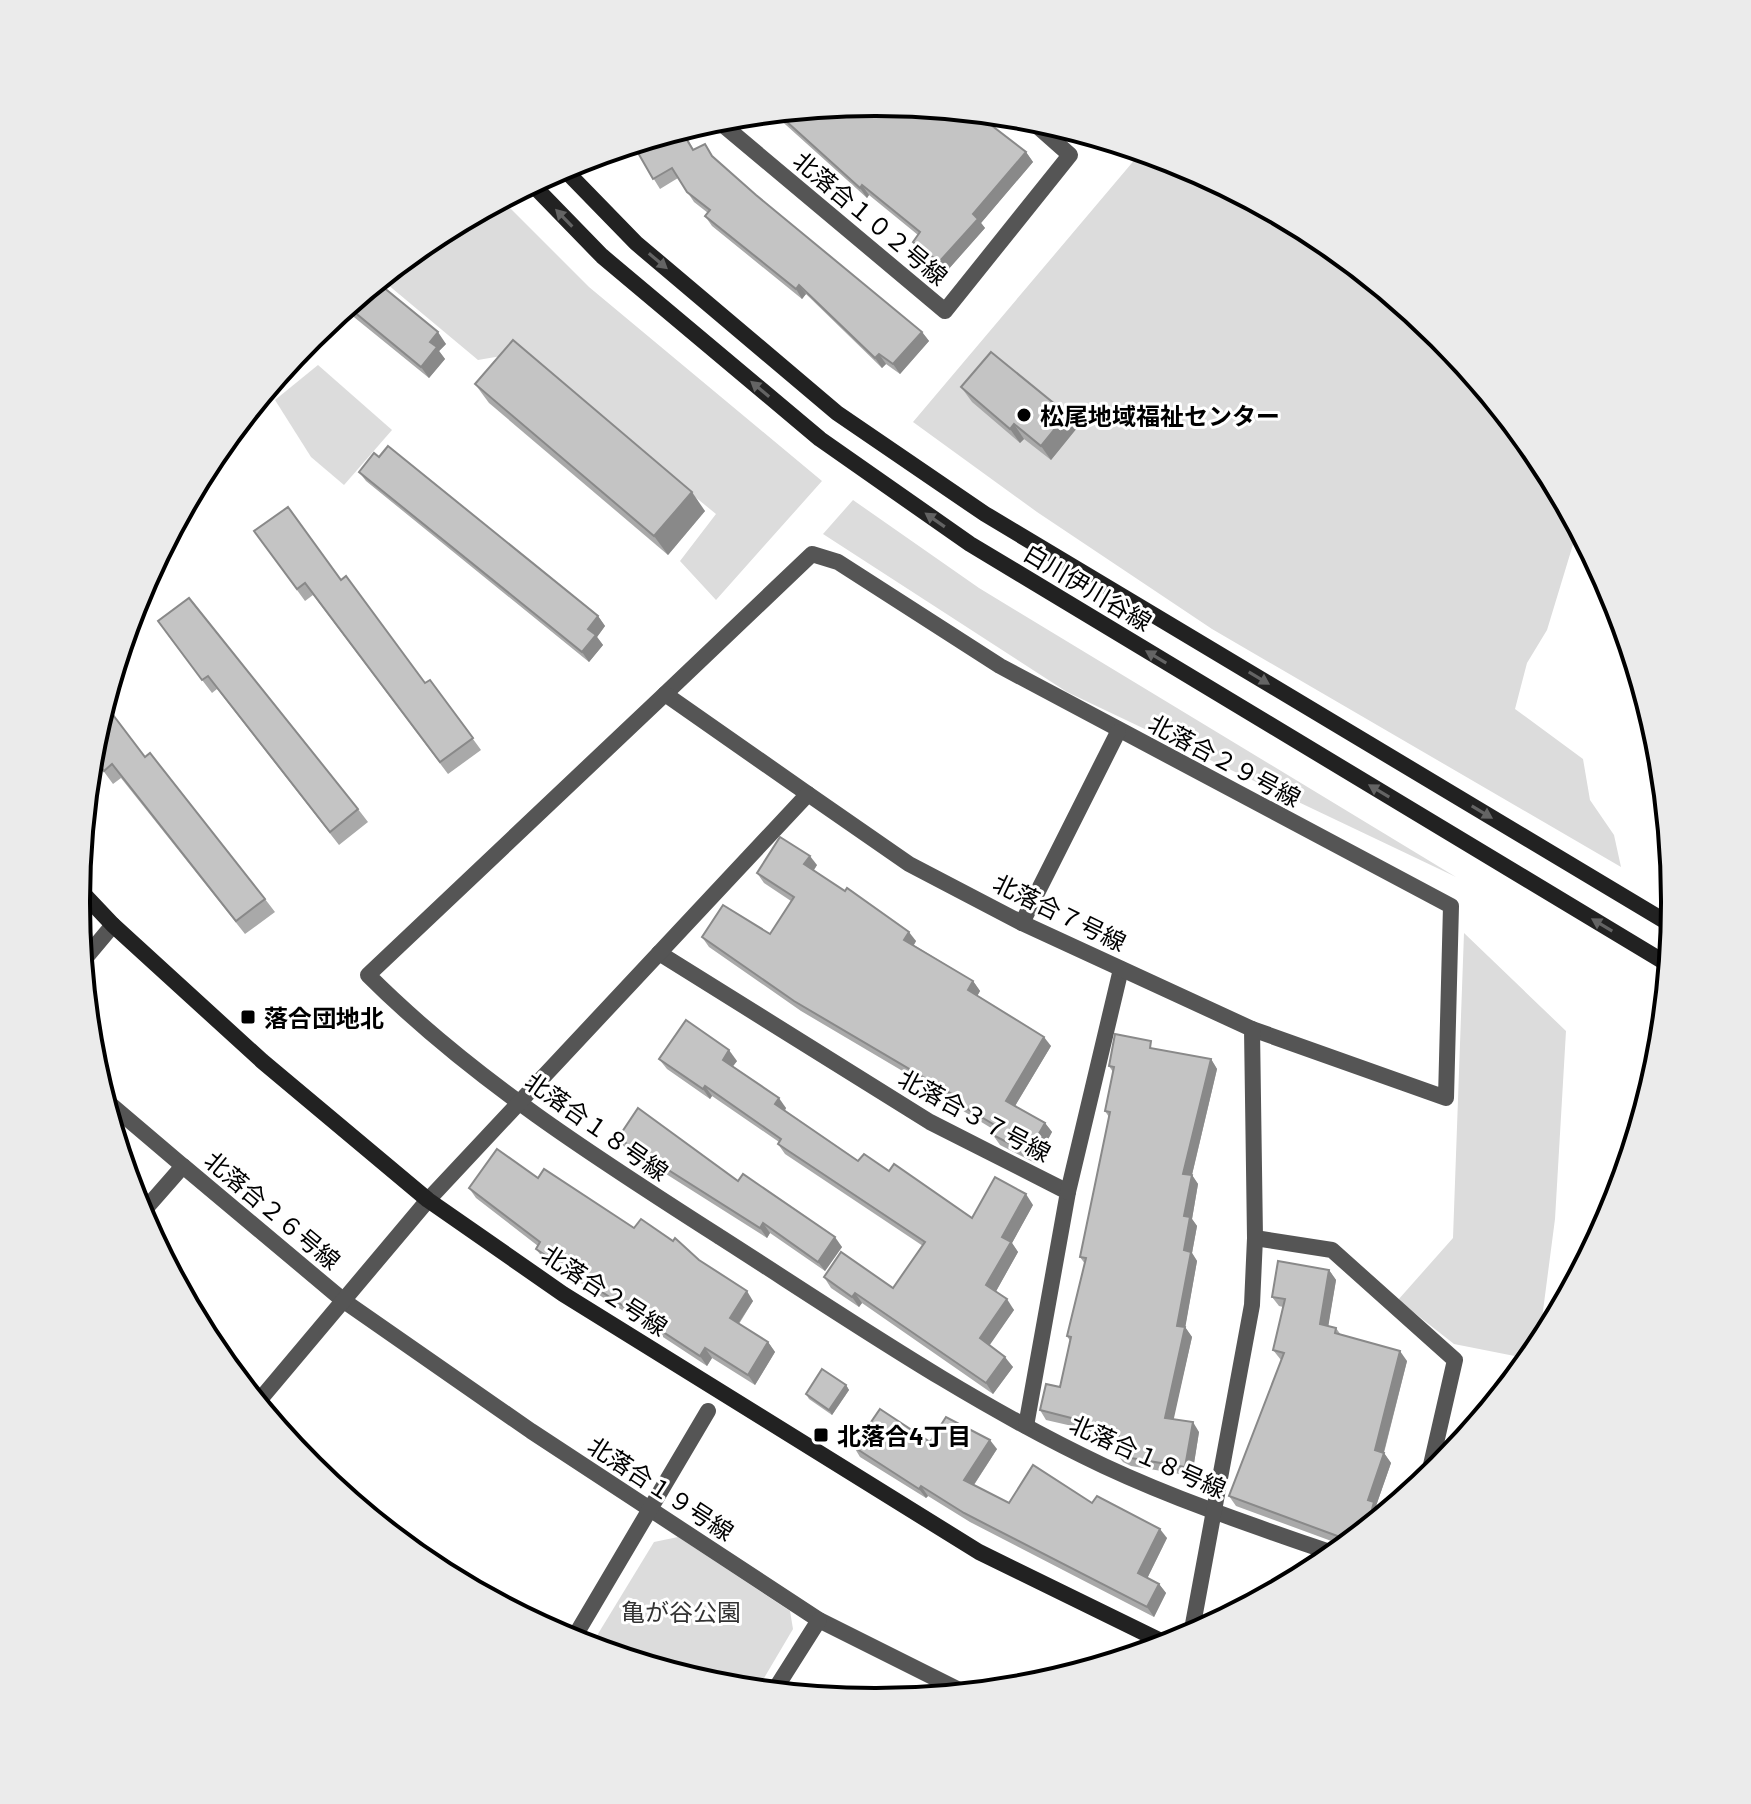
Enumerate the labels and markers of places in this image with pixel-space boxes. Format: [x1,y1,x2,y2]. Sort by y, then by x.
place label: 松尾地域福祉センター [1040,401,1280,430]
marker: 松尾地域福祉センター [1015,406,1033,424]
place label: 落合団地北 [264,1003,384,1032]
marker: 落合団地北 [239,1008,257,1026]
place label: 北落合4丁目 [837,1421,972,1450]
marker: 北落合4丁目 [812,1426,830,1444]

